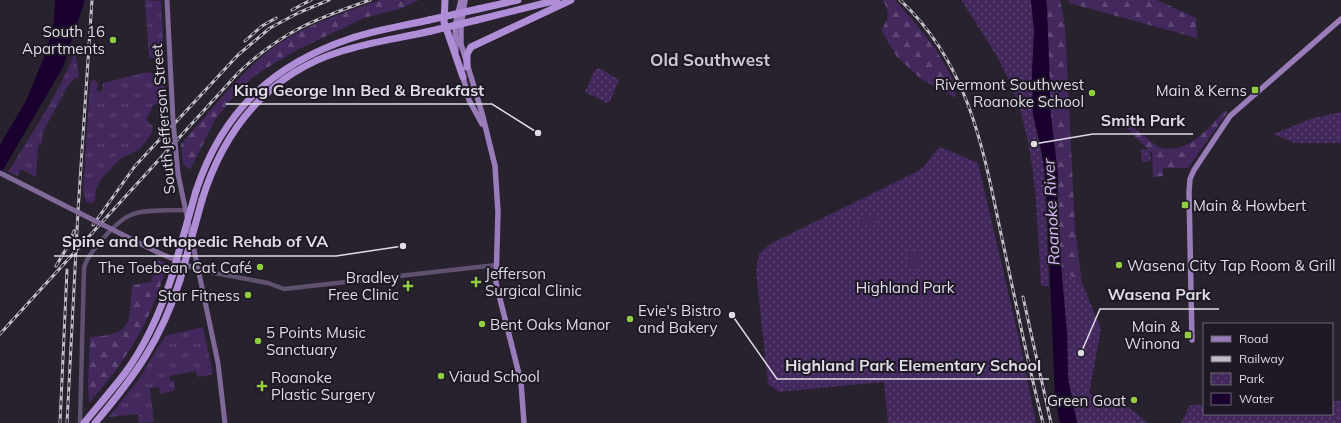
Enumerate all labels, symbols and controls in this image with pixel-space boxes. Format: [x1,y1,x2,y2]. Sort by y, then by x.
place label: South 16 Apartments [22,22,105,58]
marker: South 16 Apartments [108,35,118,45]
street label: South Jefferson Street [147,43,179,195]
district label: Old Southwest [650,49,770,70]
place label: Rivermont Southwest Roanoke School [935,75,1084,111]
callout: King George Inn Bed & Breakfast [226,76,492,104]
text: King George Inn Bed & Breakfast [234,80,484,100]
place label: Main & Kerns [1156,81,1247,100]
marker: Main & Kerns [1250,85,1260,95]
marker: Rivermont Southwest Roanoke School [1087,88,1097,98]
callout: Smith Park [1093,106,1193,134]
text: Smith Park [1101,110,1186,130]
water label: Roanoke River [1038,157,1064,266]
place label: Main & Howbert [1193,196,1306,215]
marker: Main & Howbert [1180,200,1190,210]
callout: Spine and Orthopedic Rehab of VA [54,228,336,256]
text: Spine and Orthopedic Rehab of VA [62,231,328,251]
place label: Wasena City Tap Room & Grill [1127,256,1336,275]
place label: The Toebean Cat Café [98,258,252,277]
marker: Wasena City Tap Room & Grill [1114,260,1124,270]
marker: The Toebean Cat Café [255,262,265,272]
place label: Jefferson Surgical Clinic [485,264,582,300]
place label: Bradley Free Clinic [328,268,399,304]
marker: Jefferson Surgical Clinic [470,276,482,288]
park label: Highland Park [856,278,955,297]
marker: Bradley Free Clinic [402,280,414,292]
callout: Wasena Park [1100,281,1219,309]
text: Wasena Park [1108,284,1212,304]
place label: Star Fitness [158,286,240,305]
marker: Star Fitness [243,290,253,300]
place label: Evie's Bistro and Bakery [638,301,721,337]
marker: Evie's Bistro and Bakery [625,314,635,324]
place label: Bent Oaks Manor [490,315,611,334]
place label: Main & Winona [1125,317,1181,353]
marker: Bent Oaks Manor [477,319,487,329]
place label: 5 Points Music Sanctuary [266,323,366,359]
legend [1203,323,1333,415]
marker: Main & Winona [1183,330,1193,340]
text: Road [1239,331,1268,346]
marker: 5 Points Music Sanctuary [253,336,263,346]
callout: Highland Park Elementary School [777,351,1049,379]
text: Railway [1239,351,1285,366]
text: Highland Park Elementary School [785,355,1041,375]
place label: Viaud School [449,367,540,386]
place label: Roanoke Plastic Surgery [271,368,375,404]
marker: Viaud School [436,371,446,381]
text: Park [1239,371,1265,386]
marker: Roanoke Plastic Surgery [256,380,268,392]
place label: Green Goat [1047,391,1126,410]
text: Water [1239,391,1275,406]
marker: Green Goat [1129,395,1139,405]

